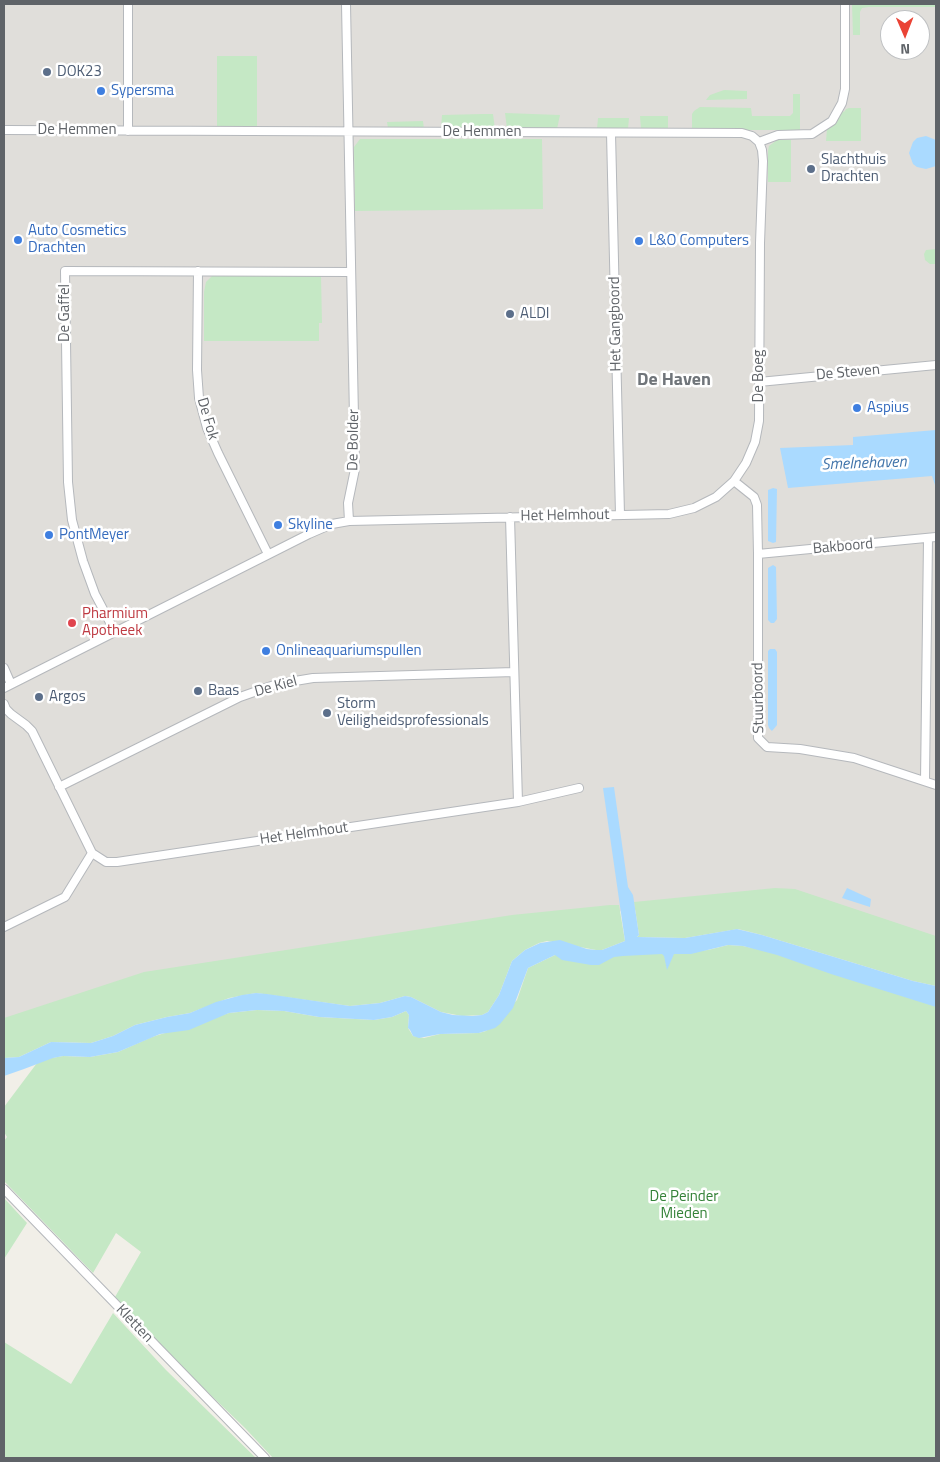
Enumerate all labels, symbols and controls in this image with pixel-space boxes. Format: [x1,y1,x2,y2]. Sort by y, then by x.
north arrow [880,10,930,60]
text: N [900,39,910,60]
place label: DOK23 [57,63,102,81]
marker: DOK23 [41,66,53,78]
place label: Sypersma [111,82,174,100]
marker: Sypersma [95,85,107,97]
street label: De Hemmen [38,121,116,139]
street label: De Hemmen [443,123,521,141]
place label: Slachthuis Drachten [821,151,886,186]
marker: Slachthuis Drachten [805,163,817,175]
place label: Auto Cosmetics Drachten [28,222,126,257]
place label: L&O Computers [649,232,749,250]
marker: Auto Cosmetics Drachten [12,234,24,246]
marker: L&O Computers [633,235,645,247]
street label: Het Gangboord [606,276,626,372]
street label: De Gaffel [56,284,74,342]
place label: ALDI [520,305,549,323]
marker: ALDI [504,308,516,320]
street label: De Boeg [750,350,768,402]
street label: De Steven [815,361,881,385]
district label: De Haven [637,370,711,392]
street label: De Fok [192,396,222,442]
place label: Aspius [867,399,909,417]
marker: Aspius [851,402,863,414]
street label: De Bolder [344,409,364,471]
water label: Smelnehaven [821,453,907,475]
street label: Het Helmhout [520,506,610,526]
place label: Skyline [288,516,333,534]
marker: Skyline [272,519,284,531]
place label: PontMeyer [59,526,129,544]
marker: PontMeyer [43,529,55,541]
street label: Bakboord [812,535,874,559]
place label: Pharmium Apotheek [82,605,148,640]
marker: Pharmium Apotheek [66,617,78,629]
place label: Onlineaquariumspullen [276,642,422,660]
marker: Onlineaquariumspullen [260,645,272,657]
street label: Stuurboord [749,662,769,734]
street label: De Kiel [253,673,299,701]
place label: Baas [208,682,239,700]
marker: Baas [192,685,204,697]
place label: Argos [49,688,86,706]
marker: Argos [33,691,45,703]
place label: Storm Veiligheidsprofessionals [337,695,489,730]
marker: Storm Veiligheidsprofessionals [321,707,333,719]
street label: Het Helmhout [259,819,349,849]
park label: De Peinder Mieden [650,1188,718,1223]
street label: Kletten [112,1301,156,1347]

